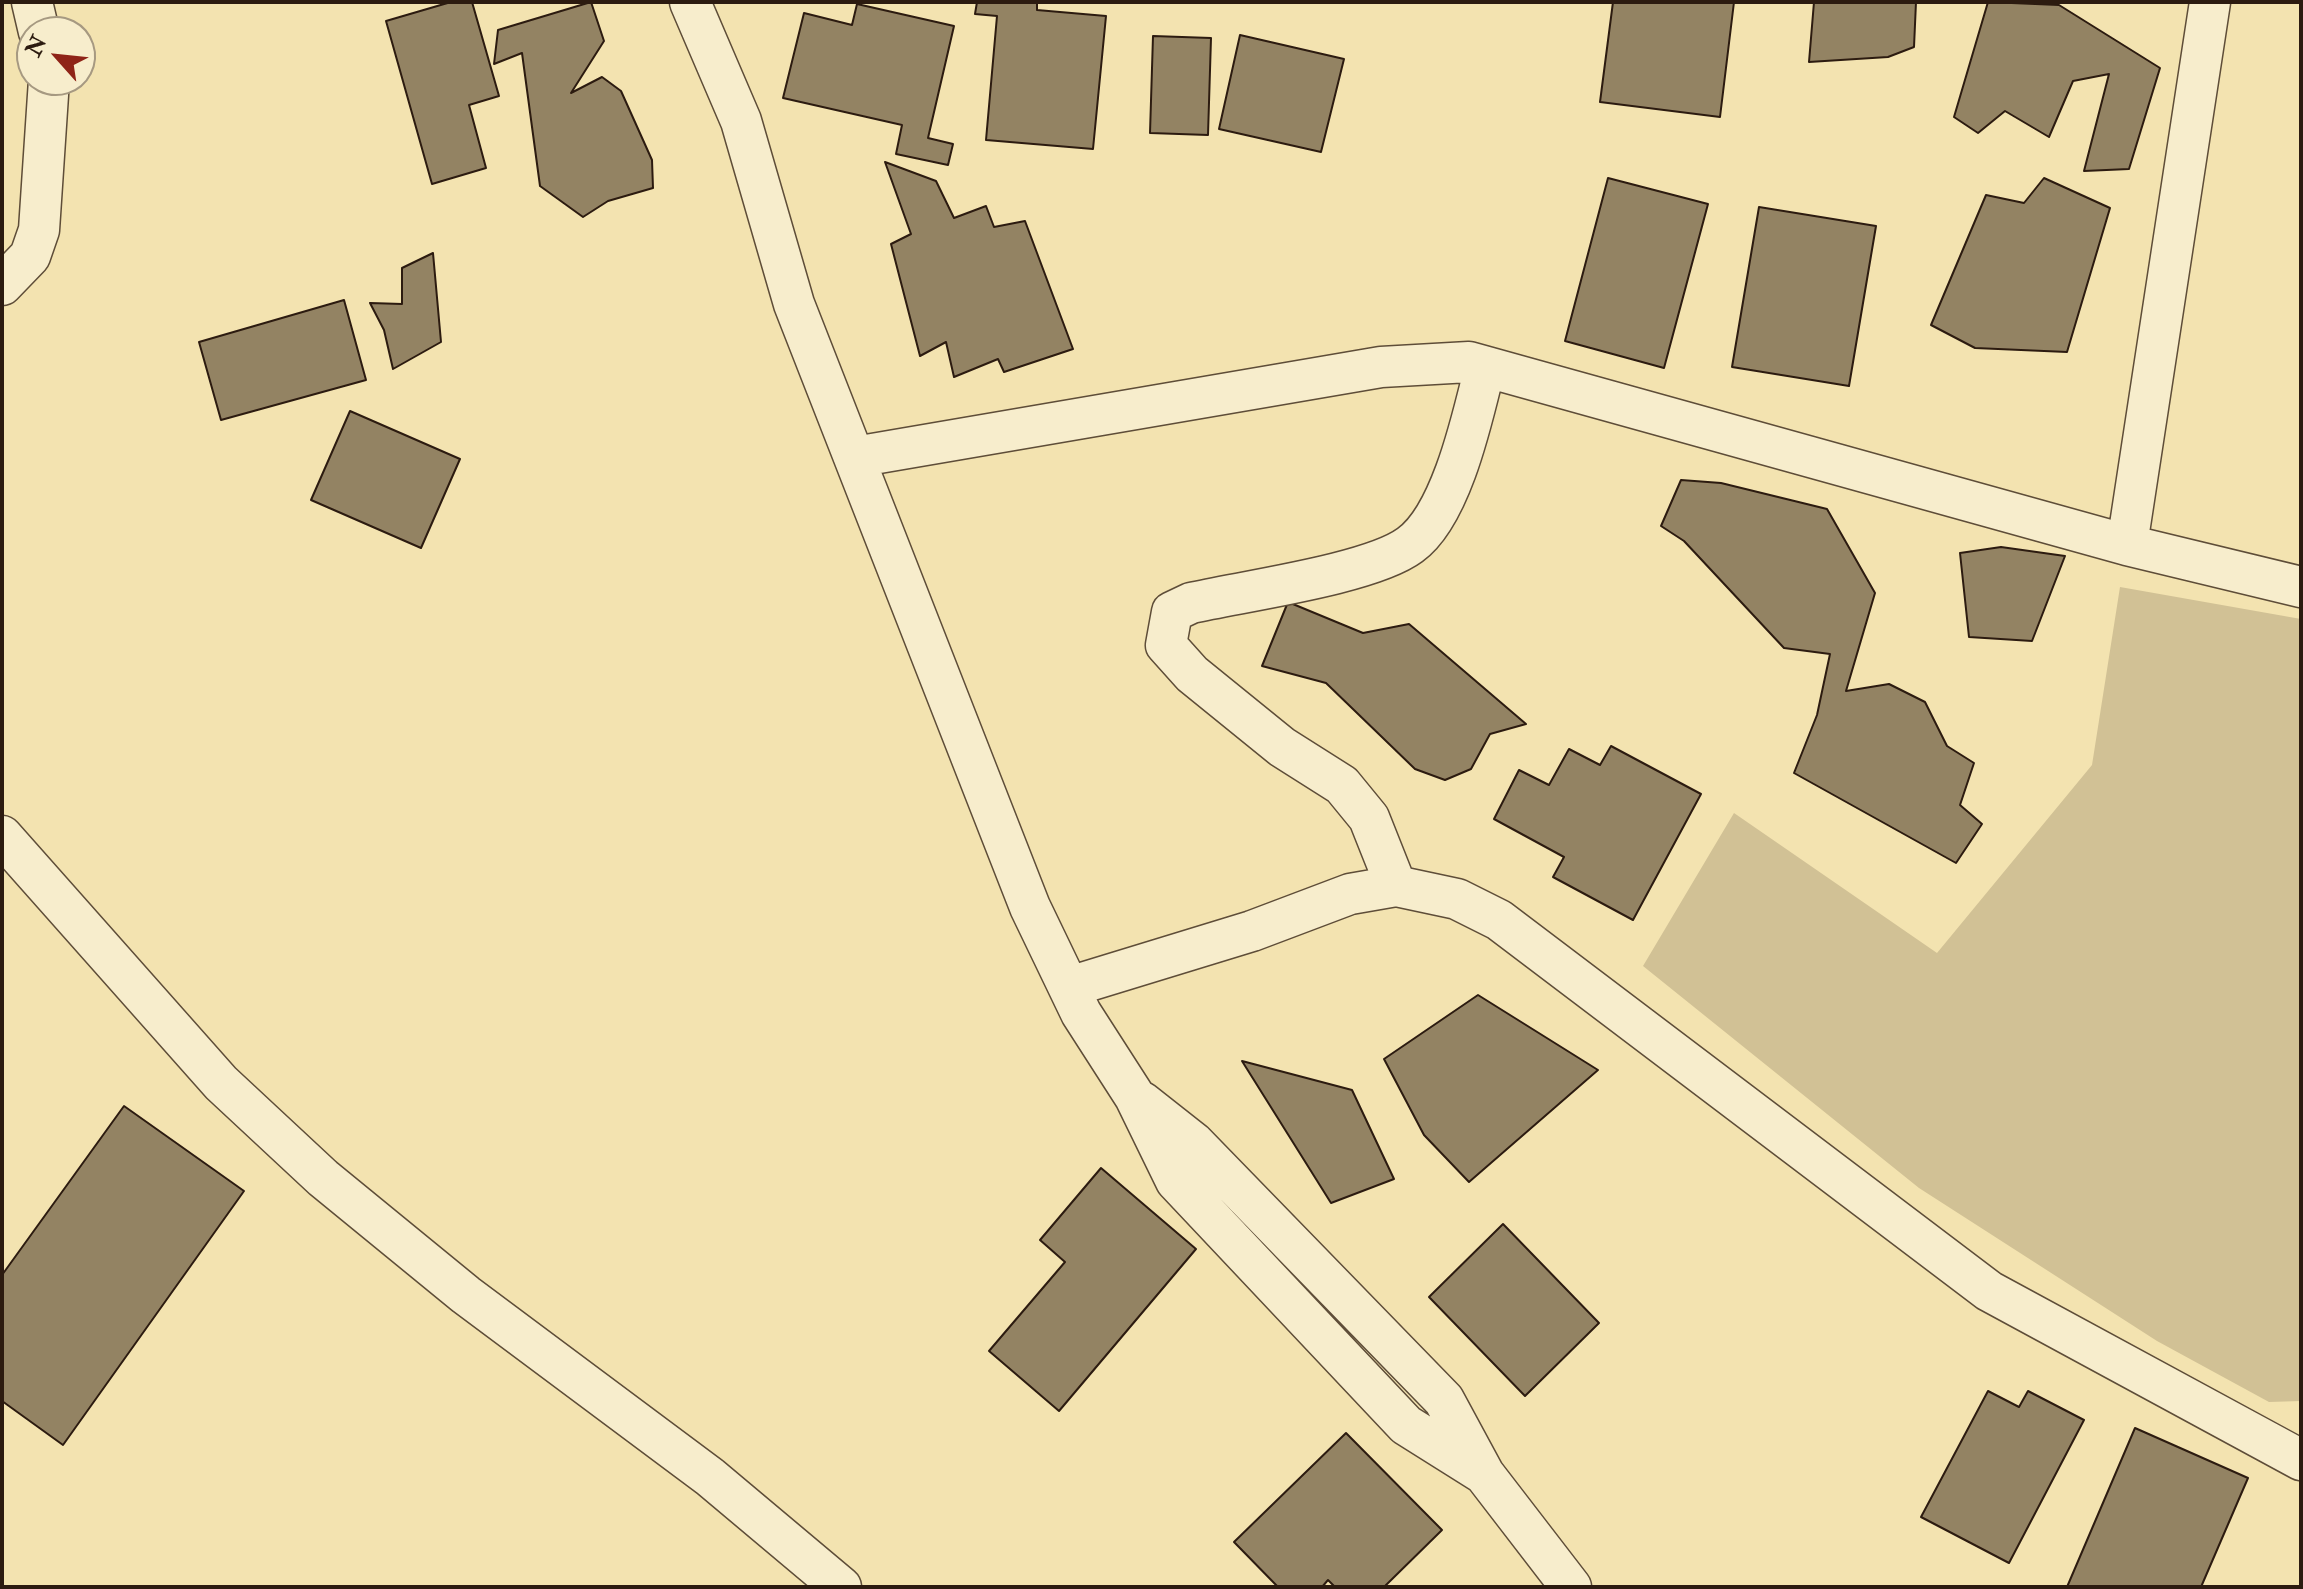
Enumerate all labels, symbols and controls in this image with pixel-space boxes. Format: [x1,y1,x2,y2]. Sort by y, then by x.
north arrow [16,16,96,96]
text: N [19,31,53,61]

